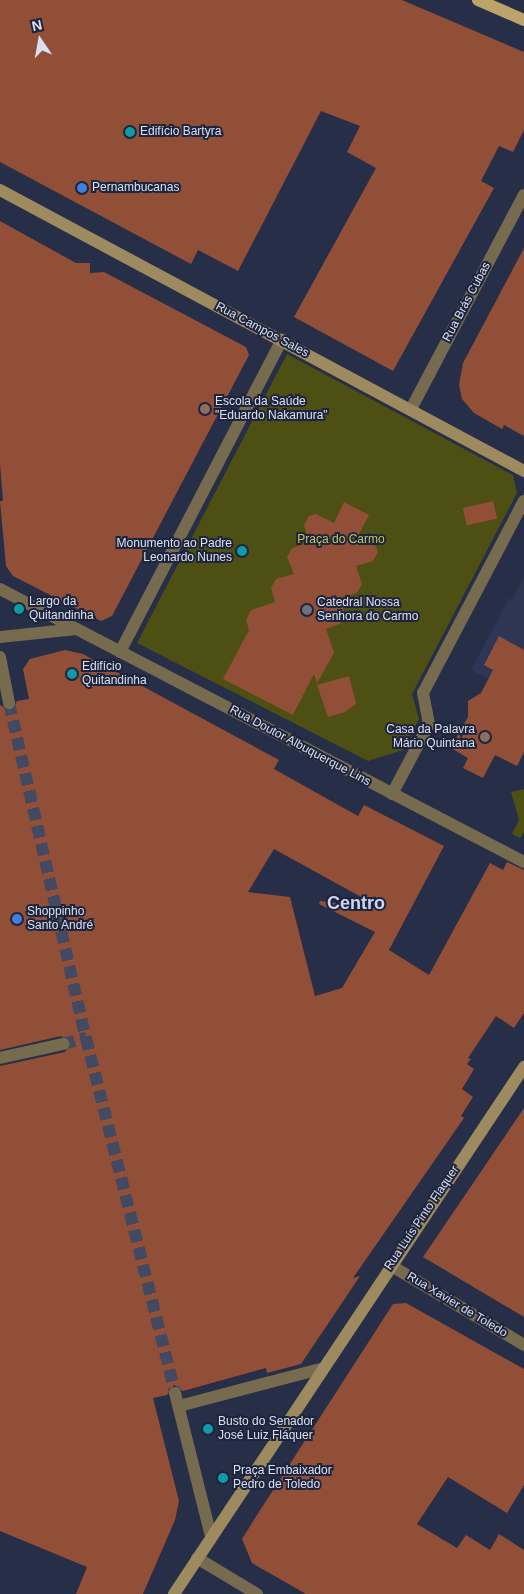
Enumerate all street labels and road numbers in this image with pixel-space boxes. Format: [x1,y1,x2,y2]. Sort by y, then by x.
street label: Rua Brás Cubas [440,260,494,344]
street label: Rua Campos Sales [213,299,311,361]
street label: Rua Doutor Albuquerque Lins [227,703,373,789]
street label: Rua Luís Pinto Flaquer [382,1163,462,1273]
street label: Rua Xavier de Toledo [404,1269,510,1341]

